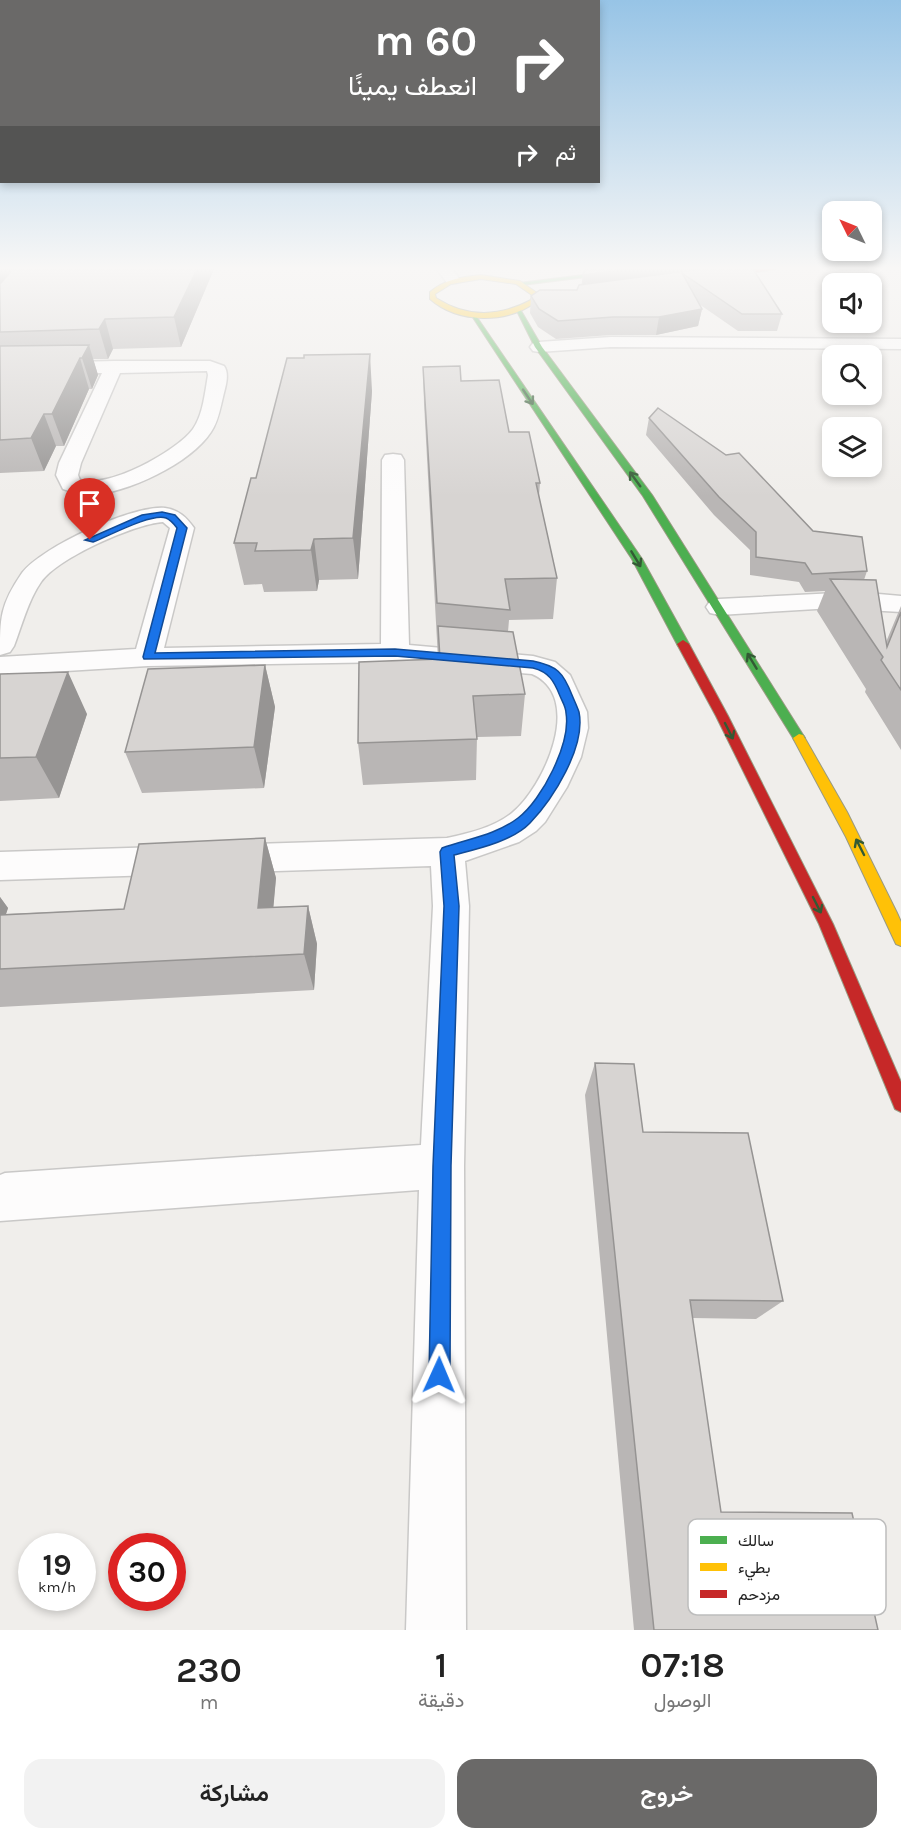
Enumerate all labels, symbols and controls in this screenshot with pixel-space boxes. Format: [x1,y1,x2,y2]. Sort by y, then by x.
text: 60 m [374,16,477,66]
icon: right [498,24,576,102]
text: انعطف يمينًا [348,70,477,102]
icon: right [510,138,543,171]
text: ثم [555,140,576,166]
north arrow [822,201,882,261]
map controls [822,201,882,477]
button: sound [822,273,882,333]
button: search [822,345,882,405]
one-way arrow [522,389,534,405]
button: layers [822,417,882,477]
one-way arrow [629,472,641,488]
pin [64,478,115,540]
icon: arrive [73,487,106,520]
one-way arrow [631,550,643,567]
one-way arrow [745,653,757,670]
one-way arrow [724,721,736,739]
one-way arrow [854,839,865,857]
one-way arrow [811,896,823,914]
position arrow [407,1343,471,1407]
legend [688,1519,886,1615]
text: سالك [738,1531,774,1550]
speed limit sign: 30 [108,1533,186,1611]
text: 19 [42,1547,71,1583]
text: بطيء [738,1558,770,1581]
text: km/h [38,1578,76,1596]
text: مزدحم [738,1585,780,1605]
text: 1 [435,1644,447,1686]
text: 07:18 [640,1644,725,1686]
text: 230 [176,1649,242,1691]
text: دقيقة [418,1689,464,1712]
text: الوصول [654,1689,711,1712]
text: m [200,1691,218,1714]
button: مشاركة [24,1759,445,1828]
button: خروج [457,1759,877,1828]

